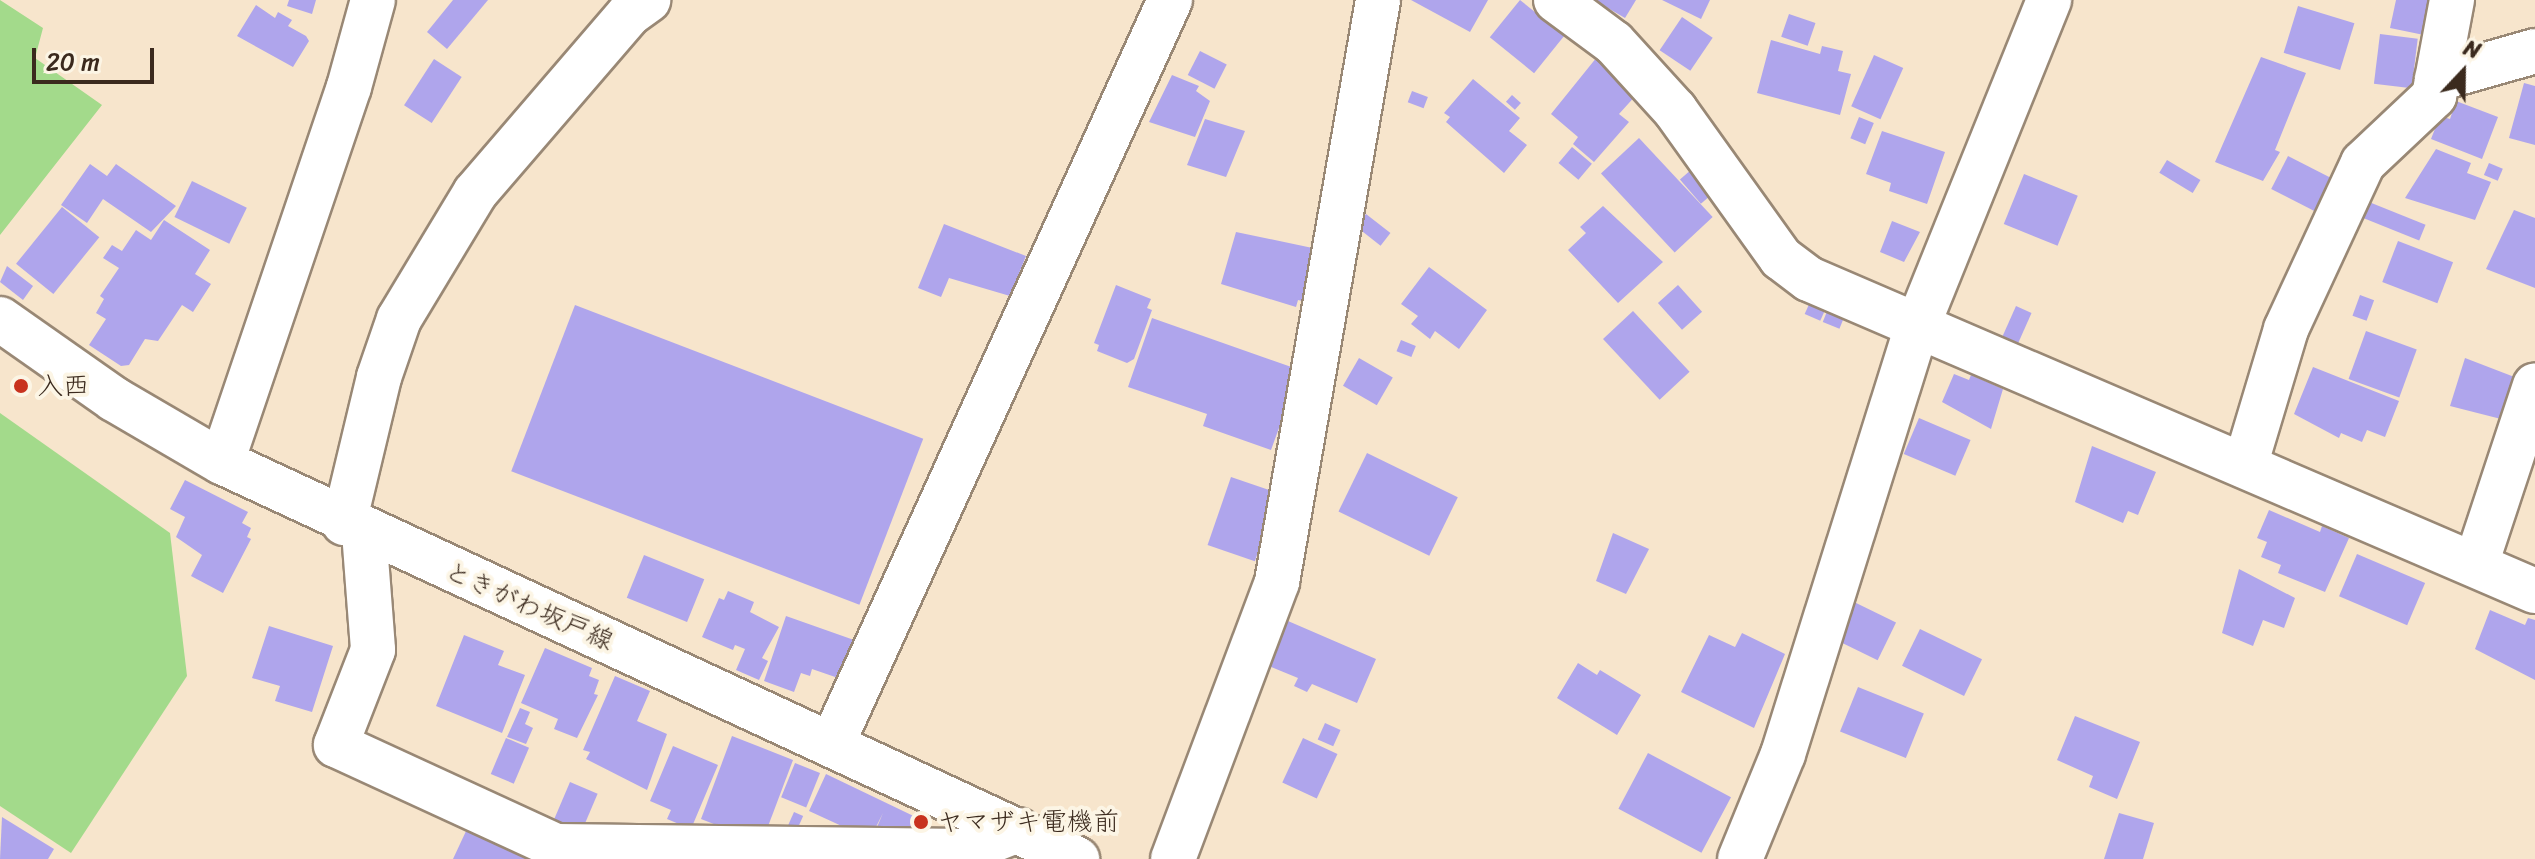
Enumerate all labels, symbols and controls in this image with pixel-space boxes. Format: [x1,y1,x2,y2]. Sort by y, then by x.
text: N [2458,28,2487,70]
scale bar [36,32,158,82]
north arrow [2423,32,2503,112]
text: 20 m [46,41,100,83]
place label: 入西 [37,370,89,402]
marker: 入西 [12,377,30,395]
street label: ときがわ坂戸線 [440,555,618,657]
place label: ヤマザキ電機前 [937,806,1119,838]
marker: ヤマザキ電機前 [912,813,930,831]

